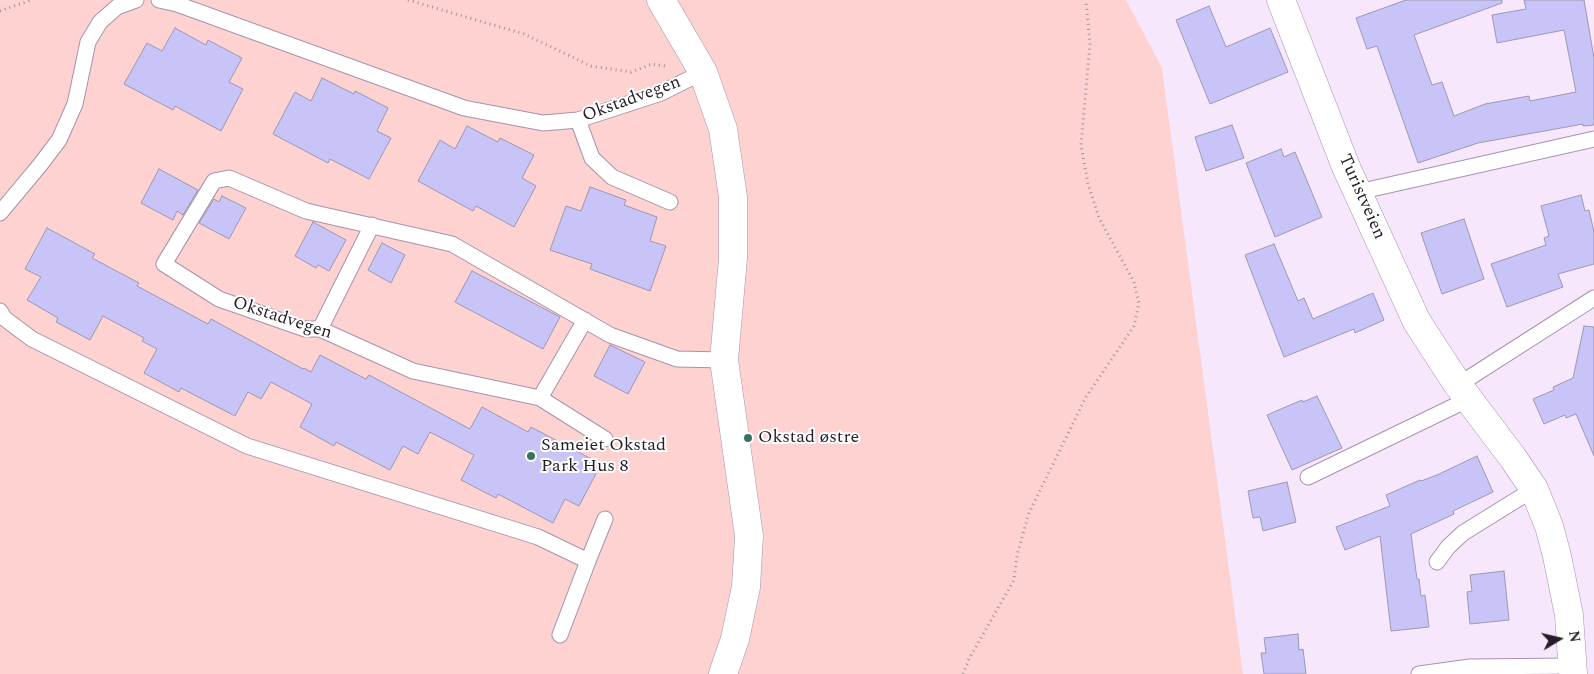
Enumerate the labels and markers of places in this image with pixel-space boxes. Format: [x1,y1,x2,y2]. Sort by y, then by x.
place label: Okstad østre [758,427,859,449]
marker: Okstad østre [742,432,754,444]
place label: Sameiet Okstad Park Hus 8 [541,435,666,478]
marker: Sameiet Okstad Park Hus 8 [525,450,537,462]

